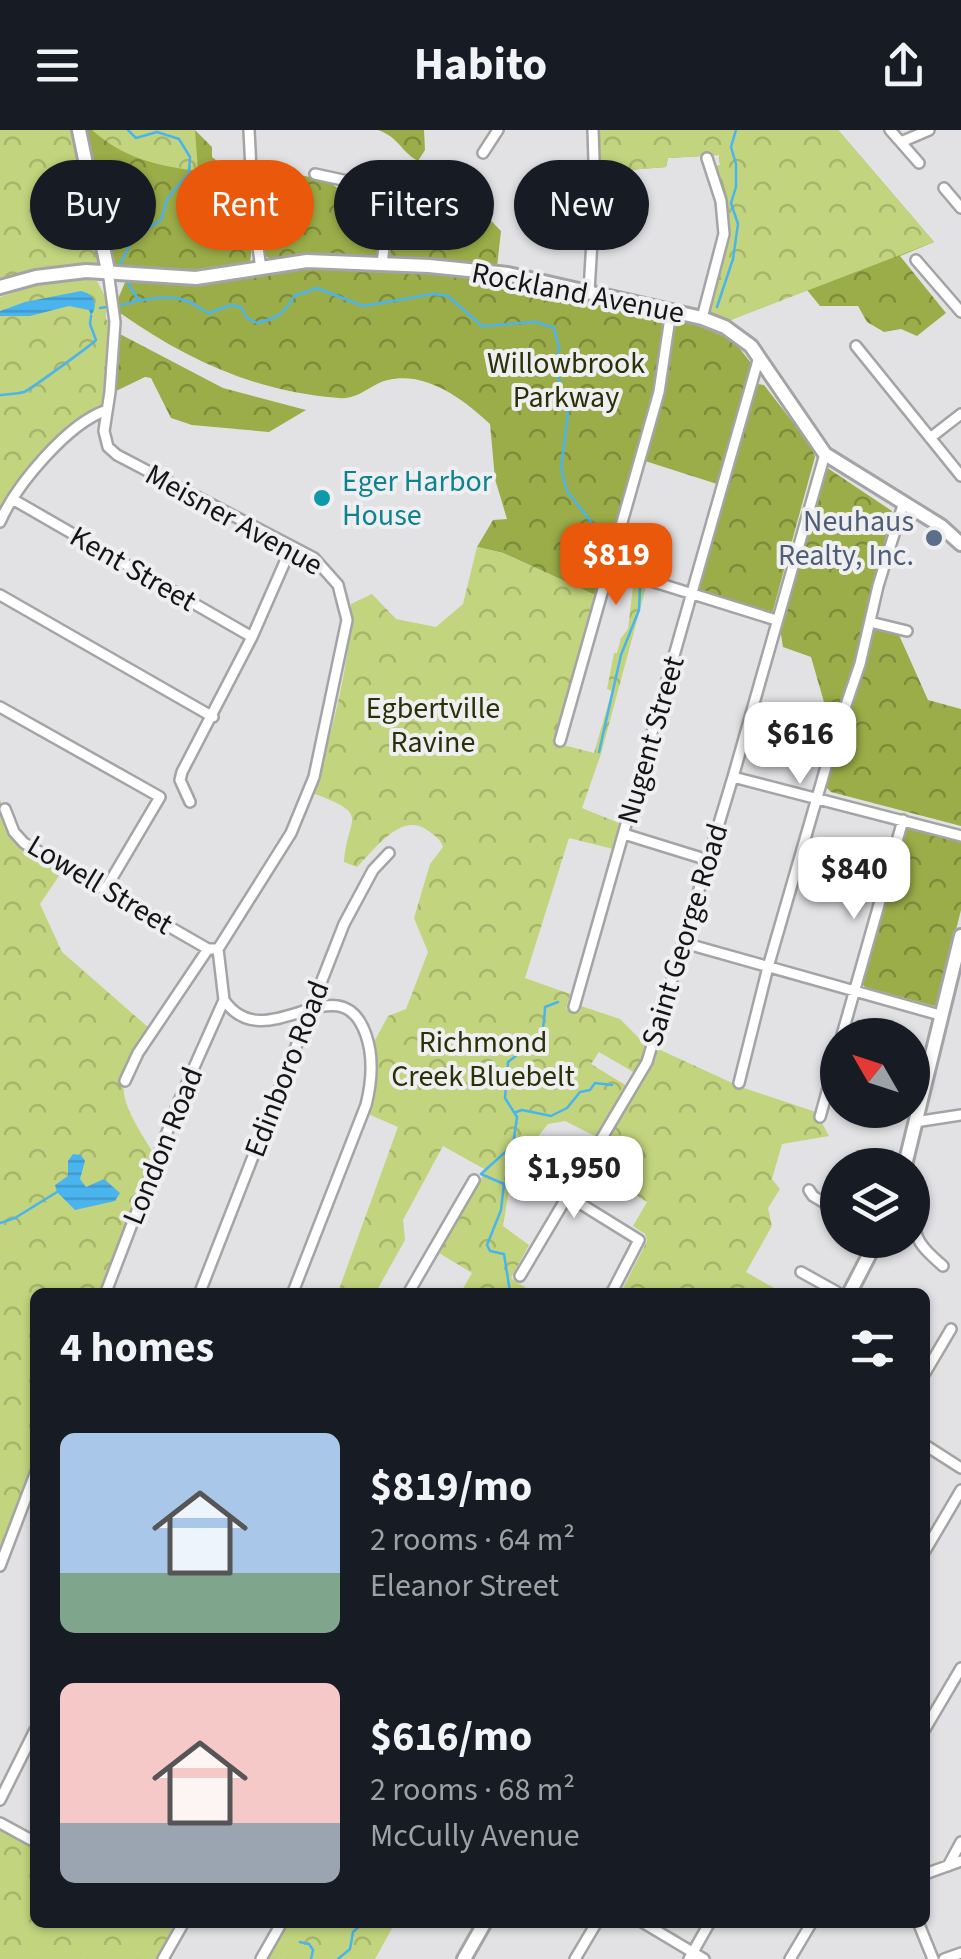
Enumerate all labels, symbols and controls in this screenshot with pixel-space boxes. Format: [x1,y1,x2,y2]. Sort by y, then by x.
text: Habito [414,33,547,97]
icon: menu [30,38,85,93]
icon: share [876,38,931,93]
chip: Buy [30,160,156,250]
chip: Rent [176,160,314,250]
chip: Filters [334,160,494,250]
chip: New [514,160,649,250]
street label: Rockland Avenue [468,251,688,335]
park label: Willowbrook Parkway [487,342,645,419]
street label: Meisner Avenue [138,453,330,587]
place label: Eger Harbor House [342,460,493,537]
marker: Eger Harbor House [311,487,333,509]
place label: Neuhaus Realty, Inc. [778,500,914,577]
street label: Kent Street [62,515,204,623]
pin: $819 [557,523,675,608]
marker: Neuhaus Realty, Inc. [923,527,945,549]
text: $819 [582,532,650,578]
street label: Nugent Street [606,651,696,829]
park label: Egbertville Ravine [366,687,500,764]
pin: $616 [741,702,859,787]
text: $616 [766,711,834,757]
street label: Saint George Road [631,818,739,1052]
street label: Lowell Street [19,825,181,945]
pin: $840 [795,837,913,922]
text: $840 [820,846,888,892]
street label: Edinboro Road [234,975,340,1163]
north arrow [820,1018,930,1128]
map controls [820,1018,930,1258]
park label: Richmond Creek Bluebelt [391,1021,575,1098]
street label: London Road [112,1061,214,1231]
pin: $1,950 [493,1136,655,1221]
text: $1,950 [527,1145,621,1191]
button: layers [820,1148,930,1258]
text: 4 homes [60,1318,214,1378]
icon: filters [845,1321,900,1376]
text: $819/mo [370,1457,532,1517]
icon: home [140,1473,260,1593]
text: 2 rooms · 64 m² [370,1517,575,1563]
text: Eleanor Street [370,1563,559,1609]
text: $616/mo [370,1707,532,1767]
icon: home [140,1723,260,1843]
text: 2 rooms · 68 m² [370,1767,575,1813]
text: McCully Avenue [370,1813,580,1859]

